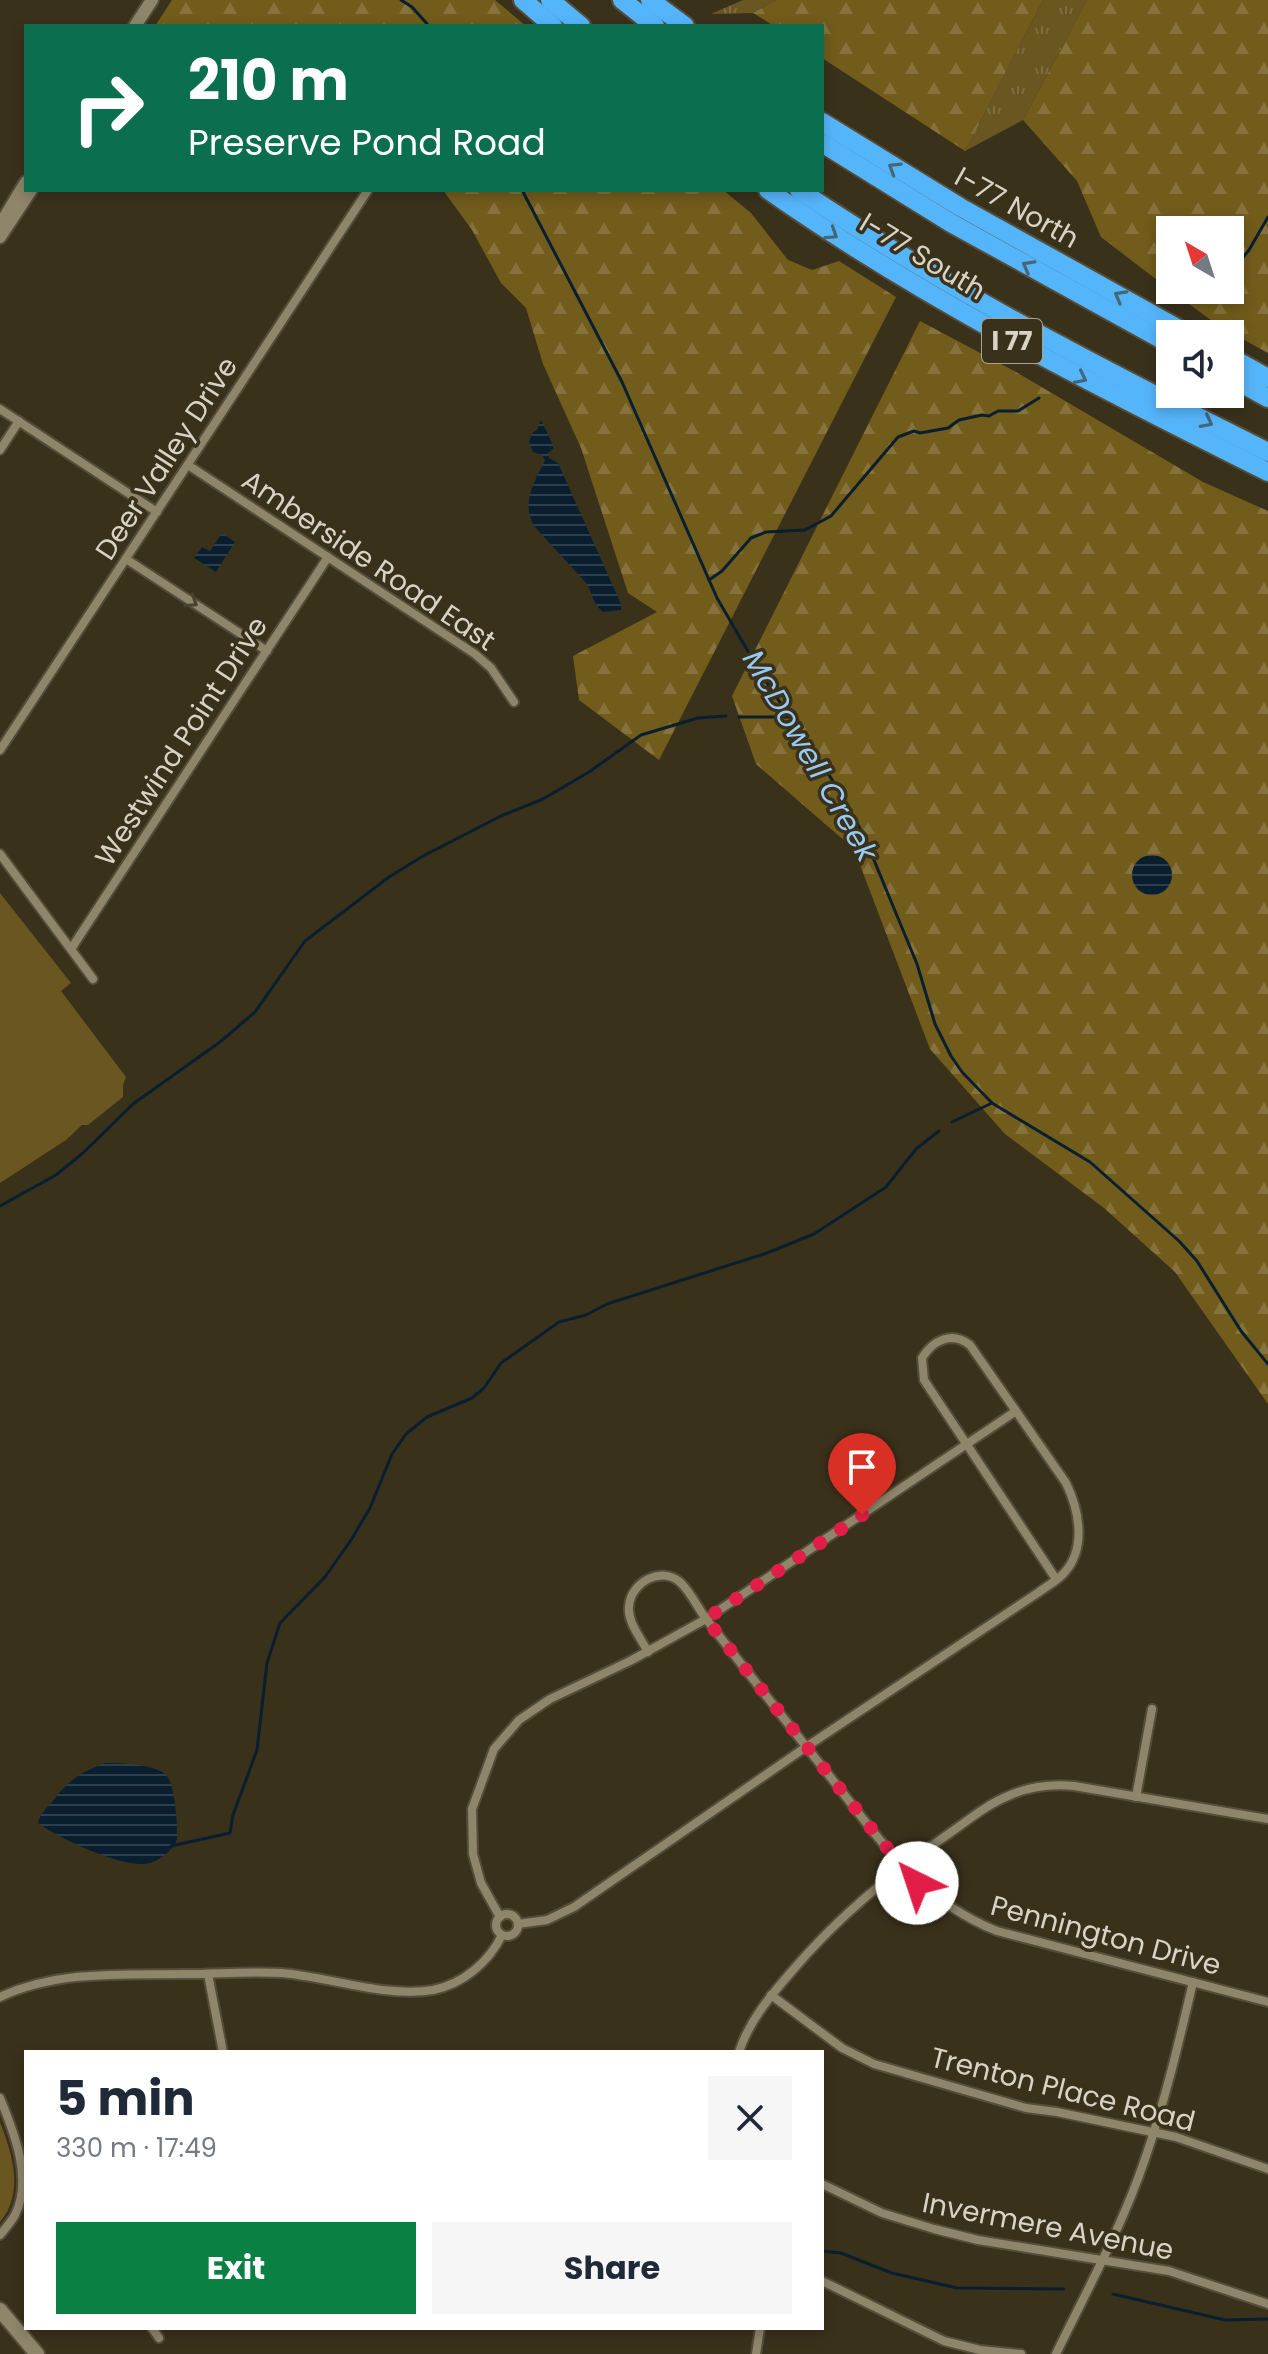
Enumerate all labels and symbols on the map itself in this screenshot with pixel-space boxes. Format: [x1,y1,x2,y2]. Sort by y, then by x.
street label: I-77 North [948,157,1086,258]
one-way arrow [888,162,903,177]
street label: I-77 South [852,203,993,309]
north arrow [1156,216,1244,304]
one-way arrow [824,224,838,239]
one-way arrow [1022,260,1036,275]
one-way arrow [1114,290,1128,306]
road number: I 77 [982,319,1042,363]
street label: Deer Valley Drive [86,349,247,567]
one-way arrow [1073,368,1088,383]
one-way arrow [1199,412,1214,427]
street label: Amberside Road East [234,461,503,660]
one-way arrow [183,592,197,607]
street label: Westwind Point Drive [86,609,277,874]
water label: McDowell Creek [732,642,889,871]
pin [828,1433,896,1515]
position arrow [875,1841,959,1925]
street label: Pennington Drive [986,1886,1225,1985]
street label: Trenton Place Road [927,2038,1199,2141]
street label: Invermere Avenue [919,2183,1177,2270]

